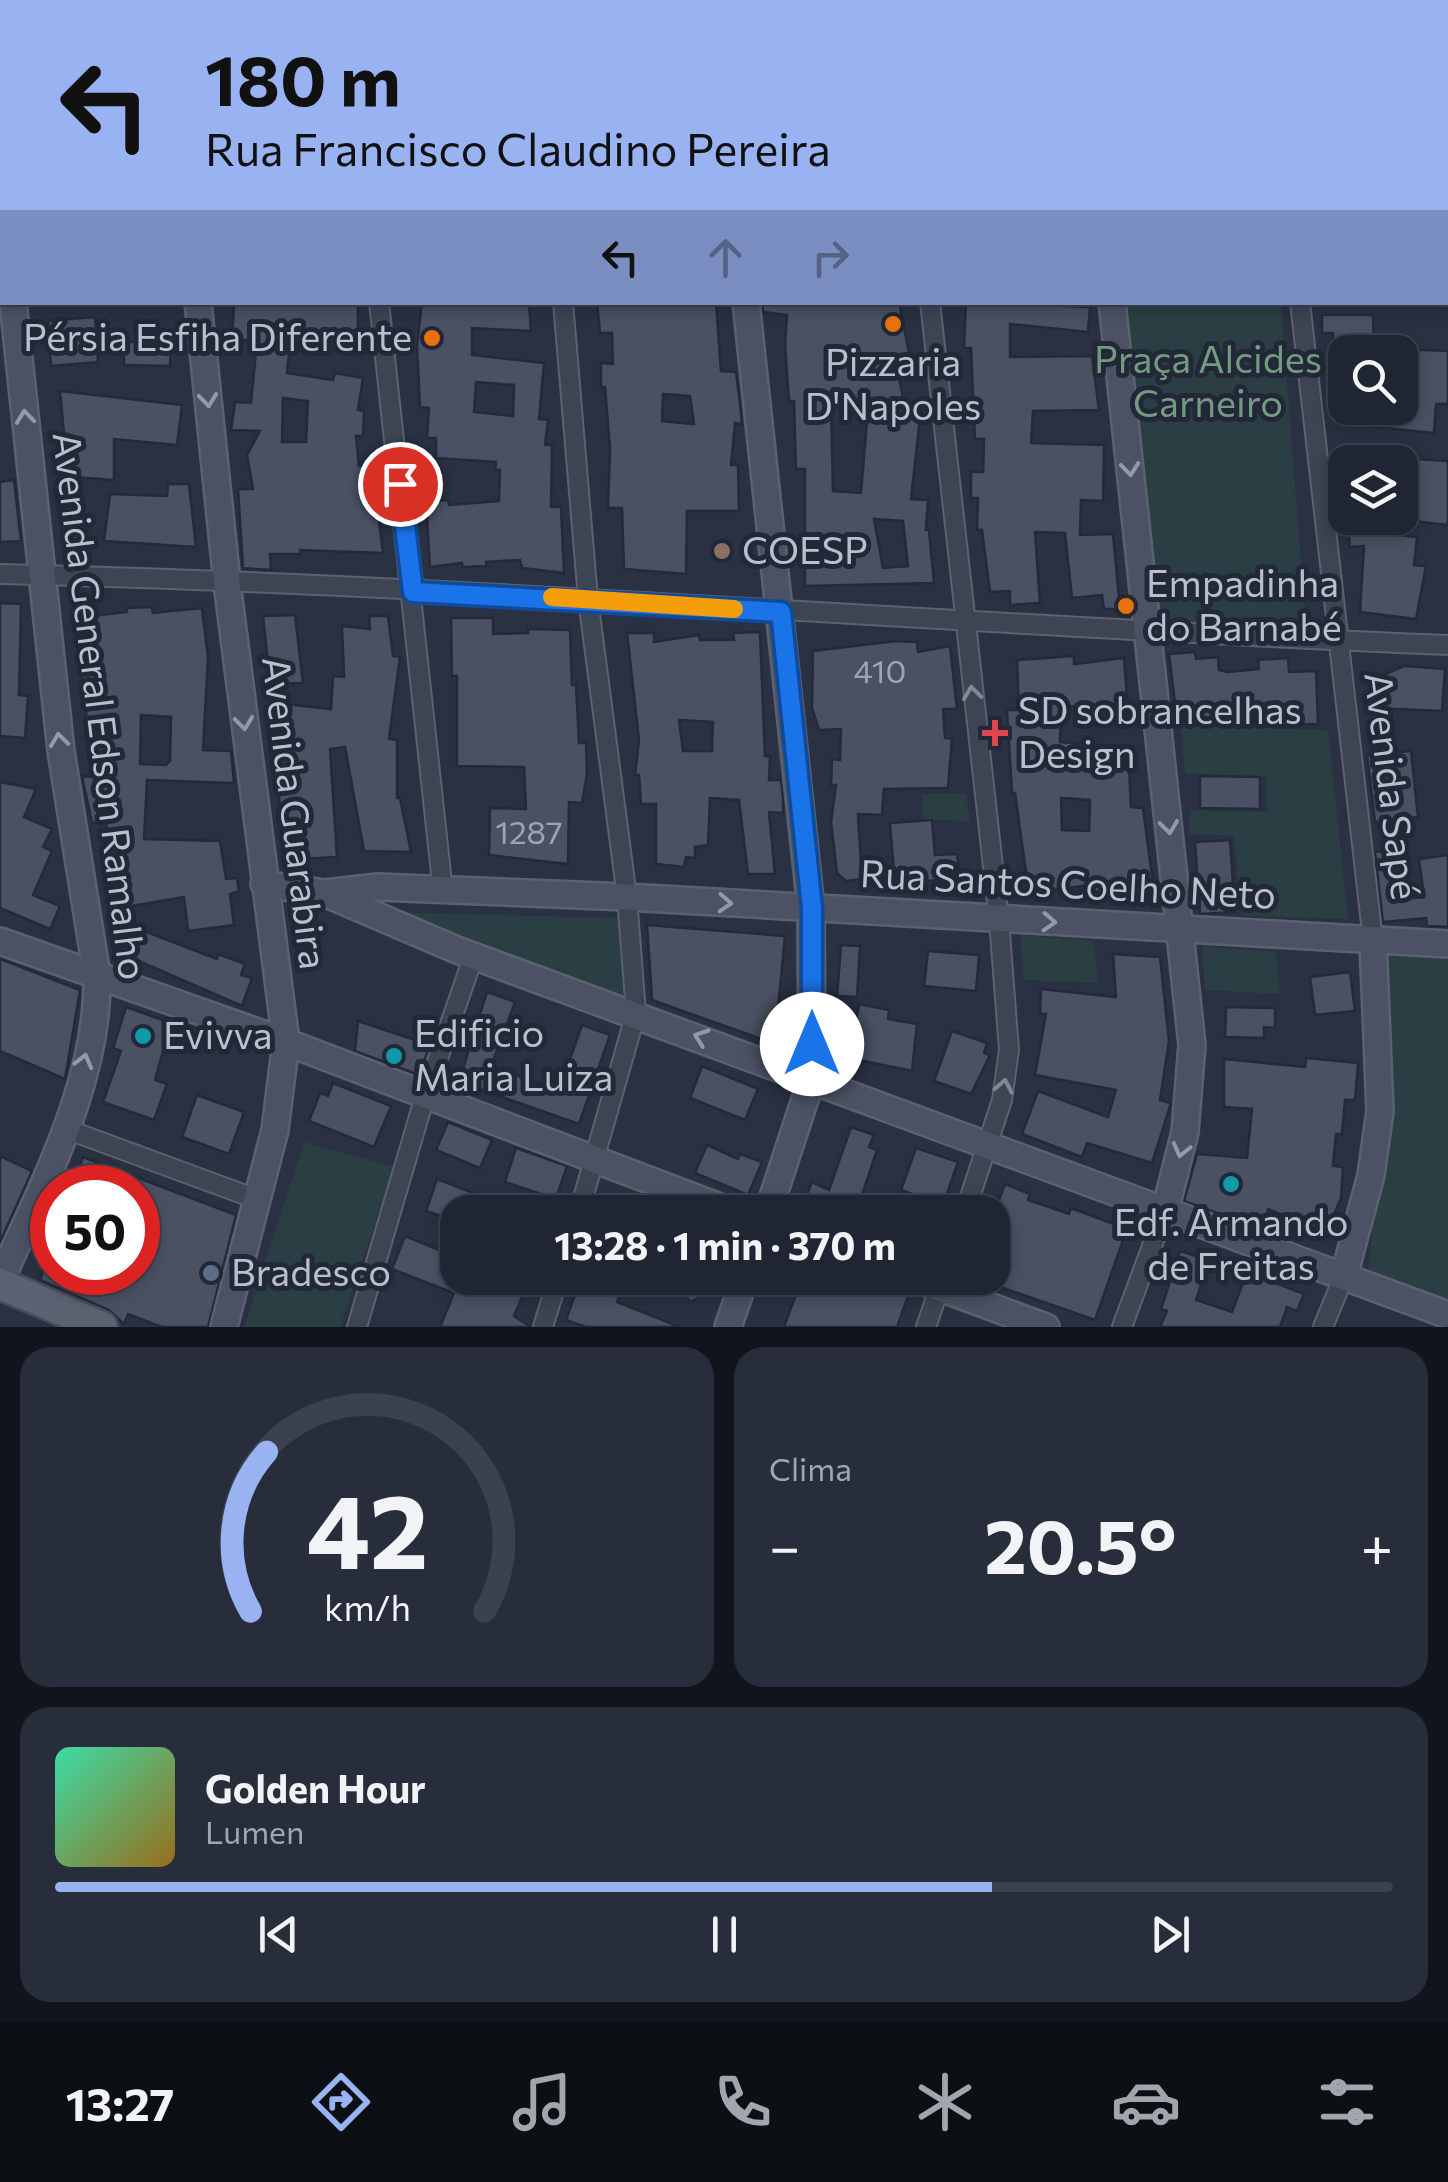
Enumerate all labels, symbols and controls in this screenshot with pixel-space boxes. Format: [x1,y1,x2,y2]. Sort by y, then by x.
text: 180 m [205,35,401,120]
icon: left [40,40,170,170]
text: Rua Francisco Claudino Pereira [205,120,831,175]
icon: left [593,230,648,285]
icon: ahead [698,230,753,285]
icon: right [803,230,858,285]
place label: Pérsia Esfiha Diferente [23,312,412,359]
marker: Pizzaria D'Napoles [882,313,904,335]
marker: Pérsia Esfiha Diferente [421,327,443,349]
park label: Praça Alcides Carneiro [1094,334,1322,425]
map controls [1328,335,1418,535]
button: search [1328,335,1418,425]
place label: Pizzaria D'Napoles [805,337,981,428]
one-way arrow [197,392,219,408]
one-way arrow [15,409,36,425]
street label: Avenida General Edson Ramalho [45,429,158,982]
pin [358,442,443,527]
button: layers [1328,445,1418,535]
icon: arrive [373,457,428,512]
one-way arrow [1119,461,1140,477]
place label: COESP [742,525,868,572]
marker: COESP [711,540,733,562]
place label: Empadinha do Barnabé [1146,558,1342,649]
marker: Empadinha do Barnabé [1115,595,1137,617]
house number: 410 [854,650,906,690]
street label: Avenida Guarabira [254,654,339,972]
street label: Avenida Sapé [1356,669,1431,902]
one-way arrow [962,685,983,701]
place label: SD sobrancelhas Design [1018,685,1302,776]
one-way arrow [233,715,254,731]
marker: SD sobrancelhas Design [982,720,1008,746]
one-way arrow [50,732,71,748]
house number: 1287 [495,811,563,851]
one-way arrow [1158,819,1179,835]
street label: Rua Santos Coelho Neto [859,848,1277,917]
one-way arrow [717,892,733,913]
one-way arrow [1042,912,1058,933]
position arrow [760,992,864,1096]
place label: Edificio Maria Luiza [414,1008,613,1099]
place label: Evivva [163,1010,273,1057]
marker: Evivva [132,1025,154,1047]
one-way arrow [693,1028,710,1049]
marker: Edificio Maria Luiza [383,1045,405,1067]
one-way arrow [73,1053,94,1070]
one-way arrow [993,1078,1014,1095]
one-way arrow [1171,1140,1192,1158]
speed limit sign: 50 [30,1165,160,1295]
marker: Edf. Armando de Freitas [1220,1173,1242,1195]
place label: Edf. Armando de Freitas [1114,1197,1348,1288]
text: 13:28 · 1 min · 370 m [554,1221,896,1268]
place label: Bradesco [231,1247,391,1294]
marker: Bradesco [200,1262,222,1284]
text: Clima [769,1448,852,1488]
text: 42 [306,1463,428,1590]
text: 20.5° [984,1498,1177,1589]
text: − [769,1511,800,1578]
text: + [1361,1511,1393,1578]
text: km/h [324,1585,410,1628]
text: Golden Hour [205,1764,426,1811]
text: Lumen [205,1811,304,1851]
icon: previous [251,1907,306,1962]
icon: pause [697,1907,752,1962]
icon: next [1143,1907,1198,1962]
icon: directions [306,2067,376,2137]
icon: music [507,2067,577,2137]
icon: phone [708,2067,778,2137]
icon: climate [910,2067,980,2137]
icon: car [1111,2067,1181,2137]
icon: filters [1312,2067,1382,2137]
text: 13:27 [66,2075,174,2130]

